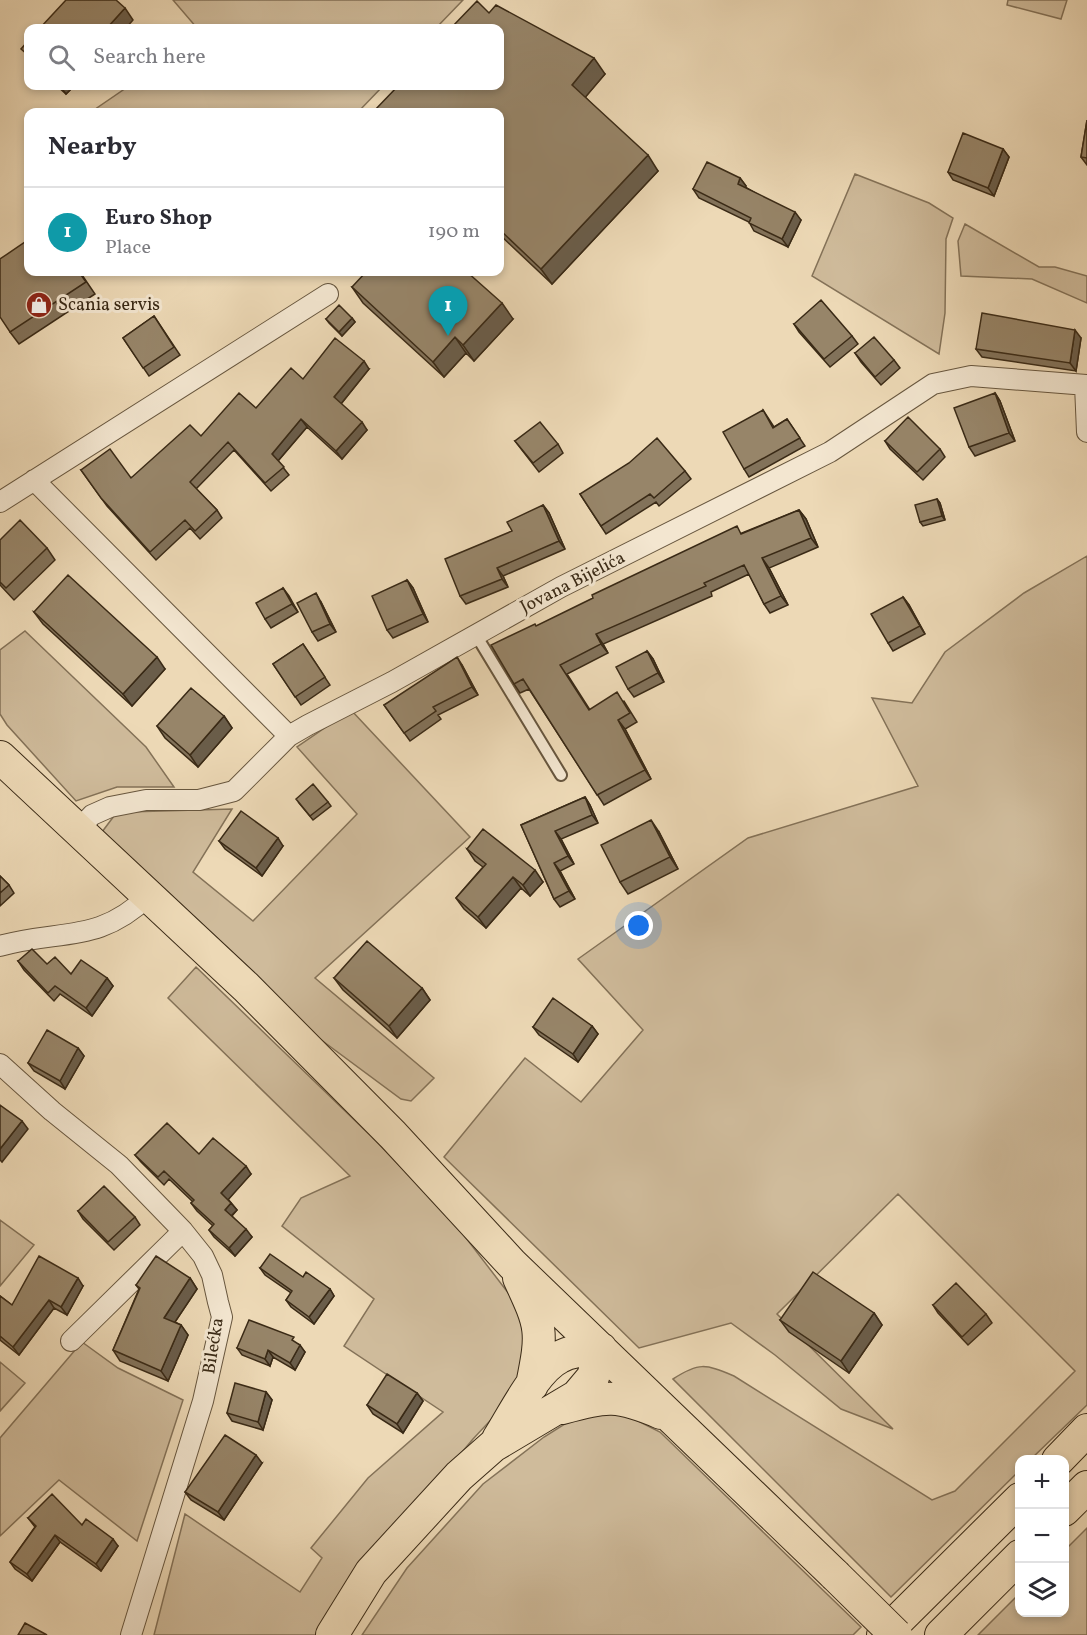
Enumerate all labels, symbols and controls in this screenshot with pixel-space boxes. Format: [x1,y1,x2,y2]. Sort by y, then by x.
search box [24,24,504,90]
icon: search [45,41,78,74]
text: Search here [93,42,206,73]
text: Nearby [48,129,137,165]
text: Euro Shop [105,203,212,234]
text: 1 [63,218,72,246]
text: 190 m [428,218,480,246]
text: Place [105,234,151,262]
pin: 1 [428,286,468,336]
shop icon: Scania servis [24,290,54,320]
place label: Scania servis [58,293,160,318]
street label: Jovana Bijelića [516,546,630,620]
your location [624,911,653,940]
street label: Bilećka [197,1316,231,1376]
map controls [1015,1455,1069,1617]
button: + [1015,1455,1069,1509]
button: − [1015,1509,1069,1563]
button: layers [1015,1563,1069,1617]

